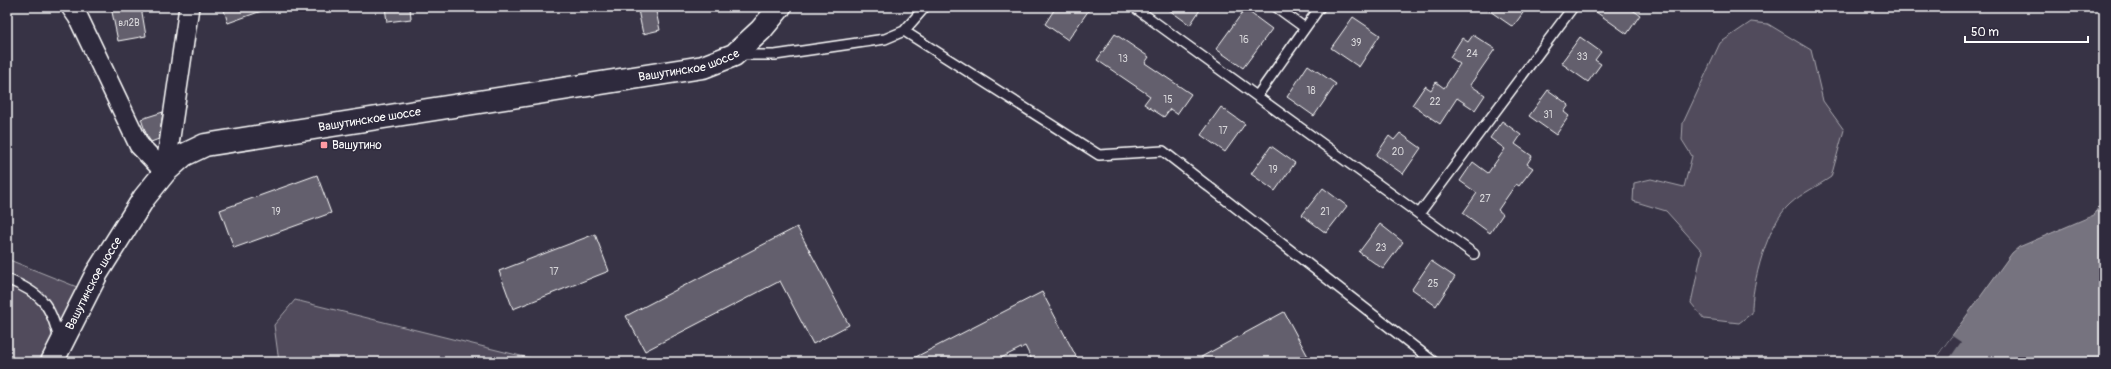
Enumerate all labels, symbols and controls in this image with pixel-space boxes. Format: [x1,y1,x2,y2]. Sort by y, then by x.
house number: вл2В [118,17,140,29]
scale bar [1965,18,2088,44]
text: 50 m [1971,25,1999,40]
house number: 16 [1239,34,1249,46]
house number: 39 [1351,37,1361,49]
street label: Вашутинское шоссе [637,46,743,85]
house number: 24 [1466,48,1478,60]
house number: 33 [1576,51,1588,63]
house number: 13 [1118,53,1128,65]
house number: 18 [1307,85,1315,97]
house number: 15 [1163,94,1173,106]
house number: 22 [1429,96,1441,108]
street label: Вашутинское шоссе [317,104,422,135]
house number: 31 [1543,109,1553,121]
house number: 17 [1218,125,1228,137]
place label: Вашутино [332,138,382,153]
marker: Вашутино [319,140,329,150]
house number: 20 [1392,146,1404,158]
house number: 19 [1268,164,1278,176]
house number: 27 [1480,193,1491,205]
house number: 19 [271,206,281,218]
house number: 21 [1320,206,1330,218]
street label: Вашутинское шоссе [63,234,126,332]
house number: 23 [1376,242,1387,254]
house number: 17 [549,266,559,278]
house number: 25 [1427,278,1439,290]

